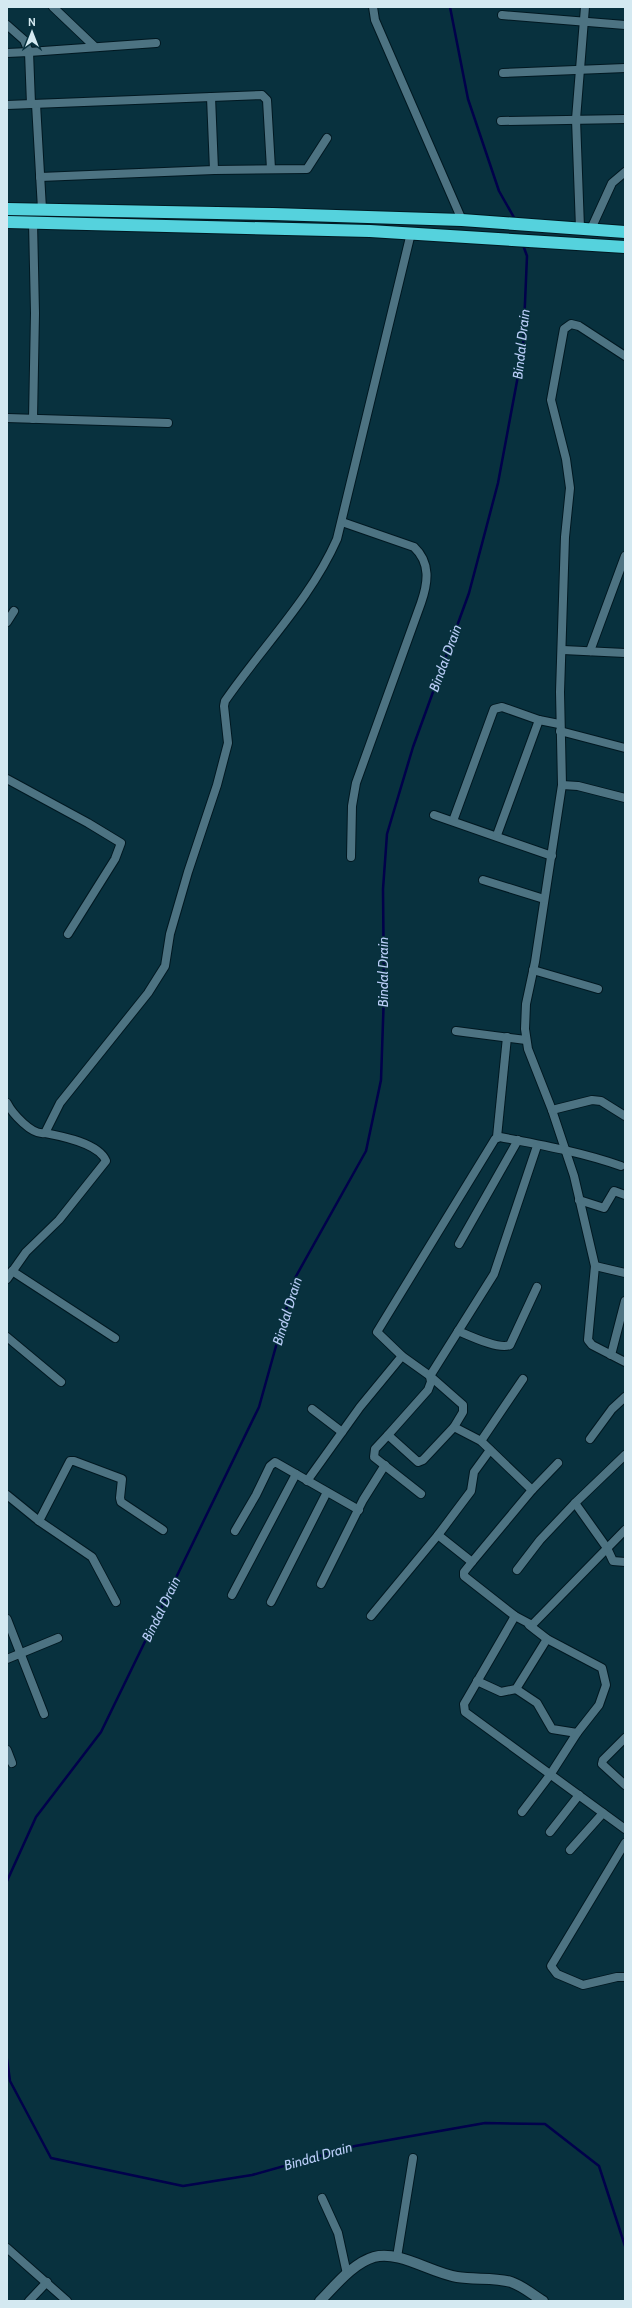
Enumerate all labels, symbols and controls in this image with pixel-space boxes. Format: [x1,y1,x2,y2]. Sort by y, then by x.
north arrow [12,12,52,52]
text: N [28,15,36,29]
water label: Bindal Drain [508,308,534,380]
water label: Bindal Drain [425,622,465,694]
water label: Bindal Drain [374,937,392,1007]
water label: Bindal Drain [268,1275,306,1347]
water label: Bindal Drain [138,1573,184,1645]
water label: Bindal Drain [282,2138,354,2174]

